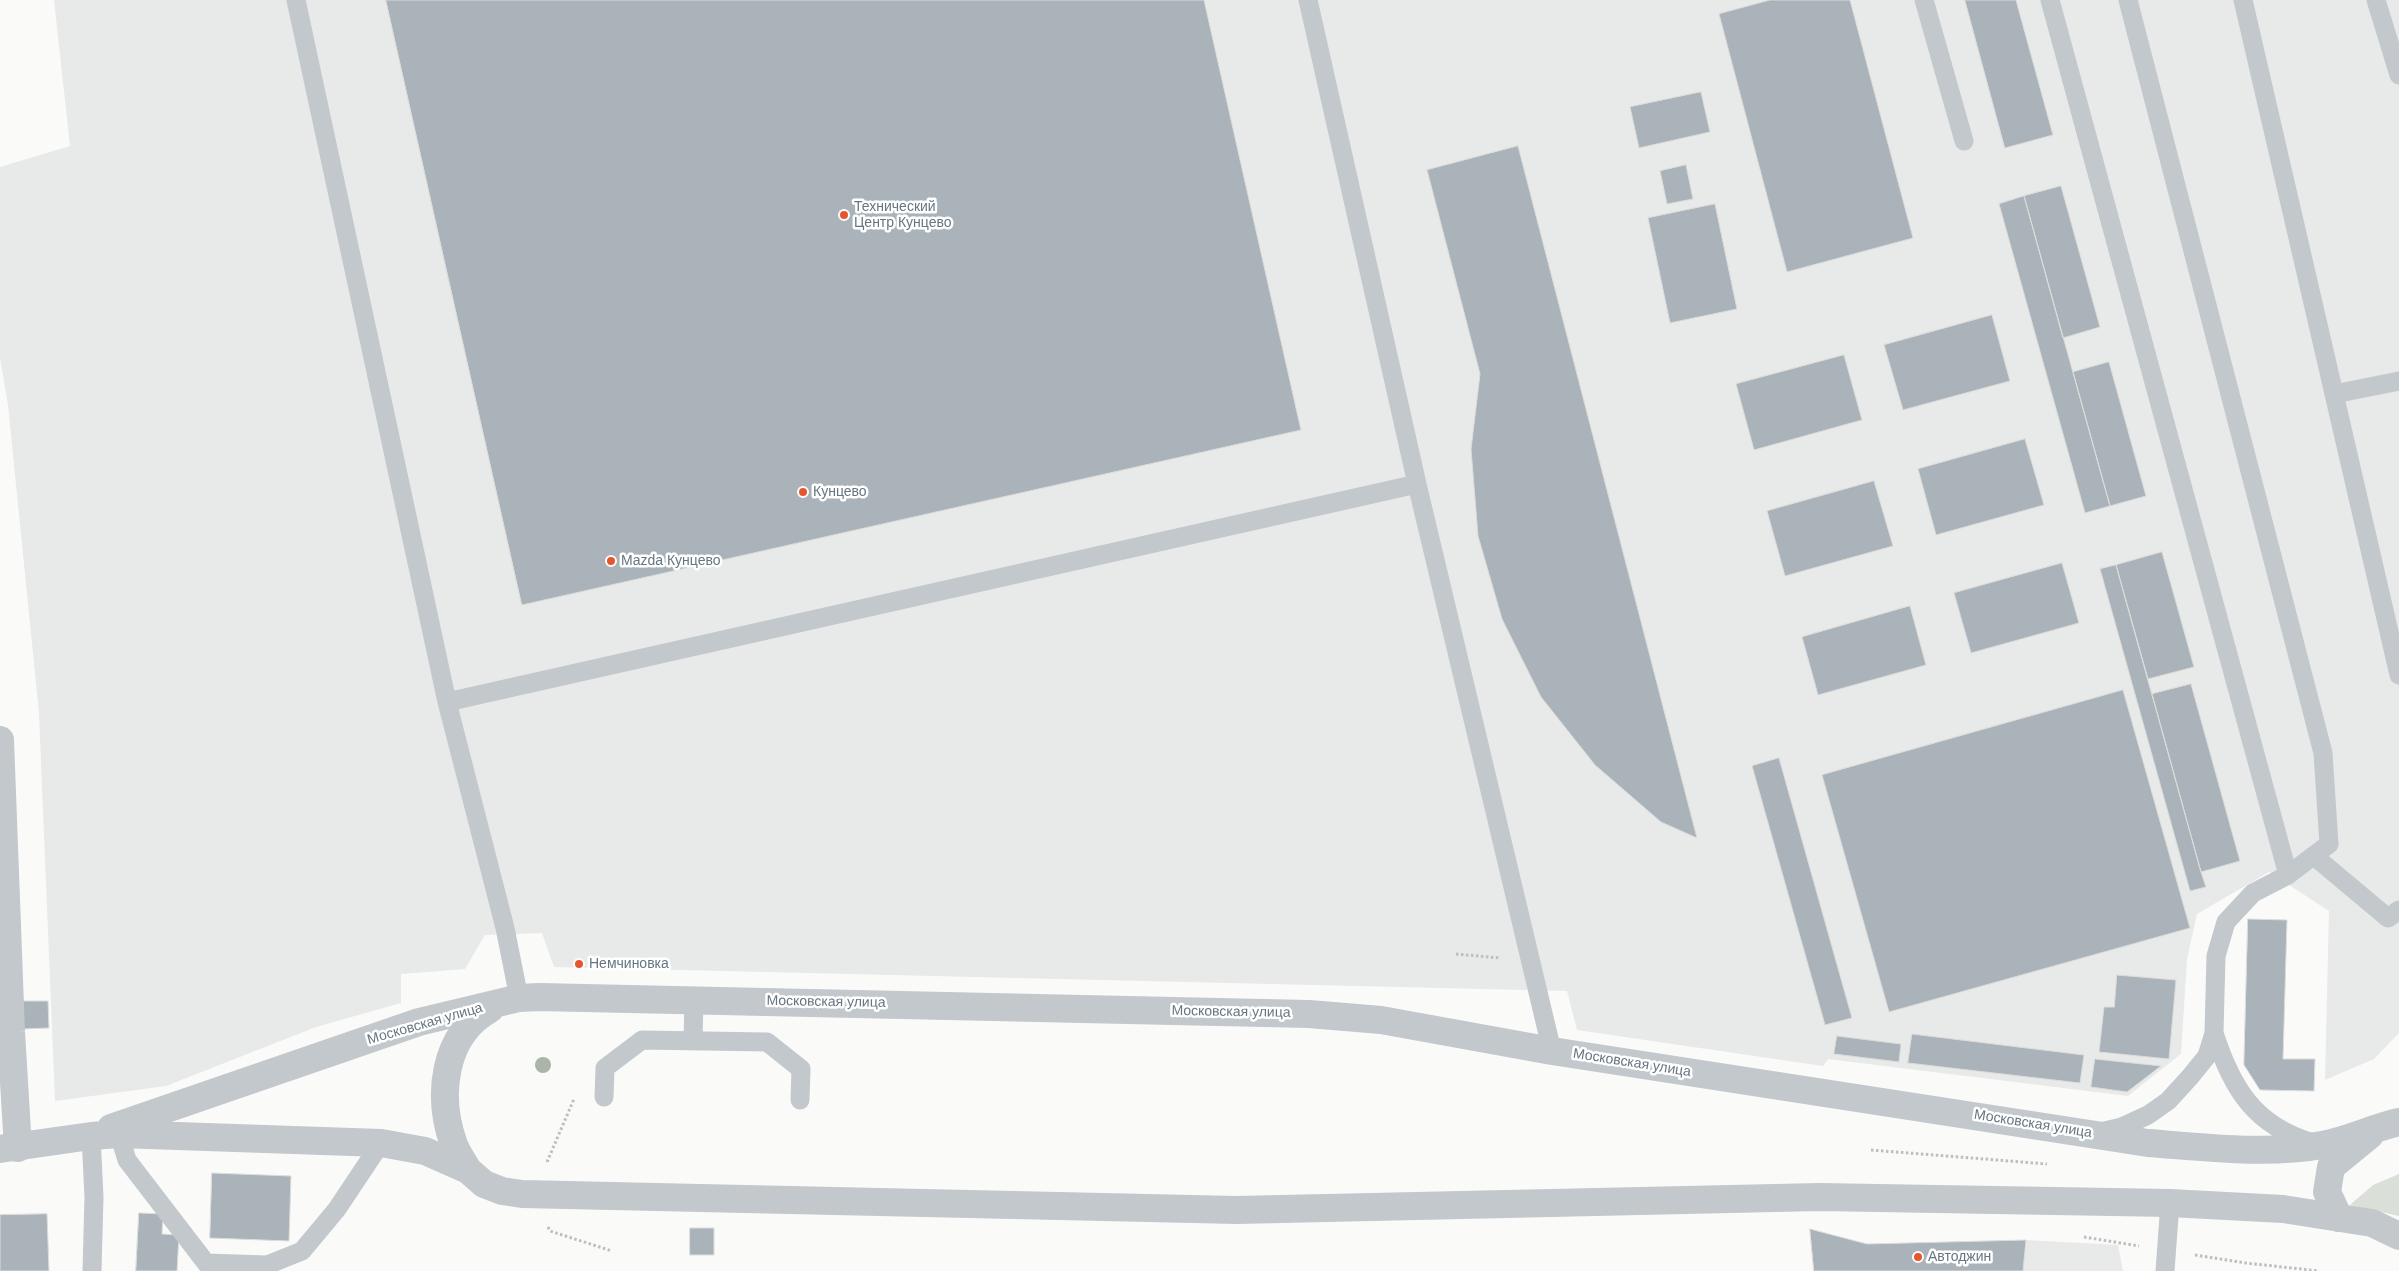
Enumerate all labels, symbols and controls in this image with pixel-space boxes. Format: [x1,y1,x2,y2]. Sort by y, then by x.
place label: Технический Центр Кунцево [854,199,952,232]
marker: Технический Центр Кунцево [838,209,850,221]
place label: Кунцево [813,484,867,500]
marker: Кунцево [797,486,809,498]
place label: Mazda Кунцево [621,553,721,569]
marker: Mazda Кунцево [605,555,617,567]
place label: Немчиновка [589,956,669,972]
marker: Немчиновка [573,958,585,970]
street label: Московская улица [766,993,886,1011]
street label: Московская улица [365,1000,485,1048]
street label: Московская улица [1171,1003,1291,1021]
street label: Московская улица [1572,1045,1692,1081]
street label: Московская улица [1973,1106,2093,1142]
place label: Автоджин [1928,1249,1991,1265]
marker: Автоджин [1912,1251,1924,1263]

